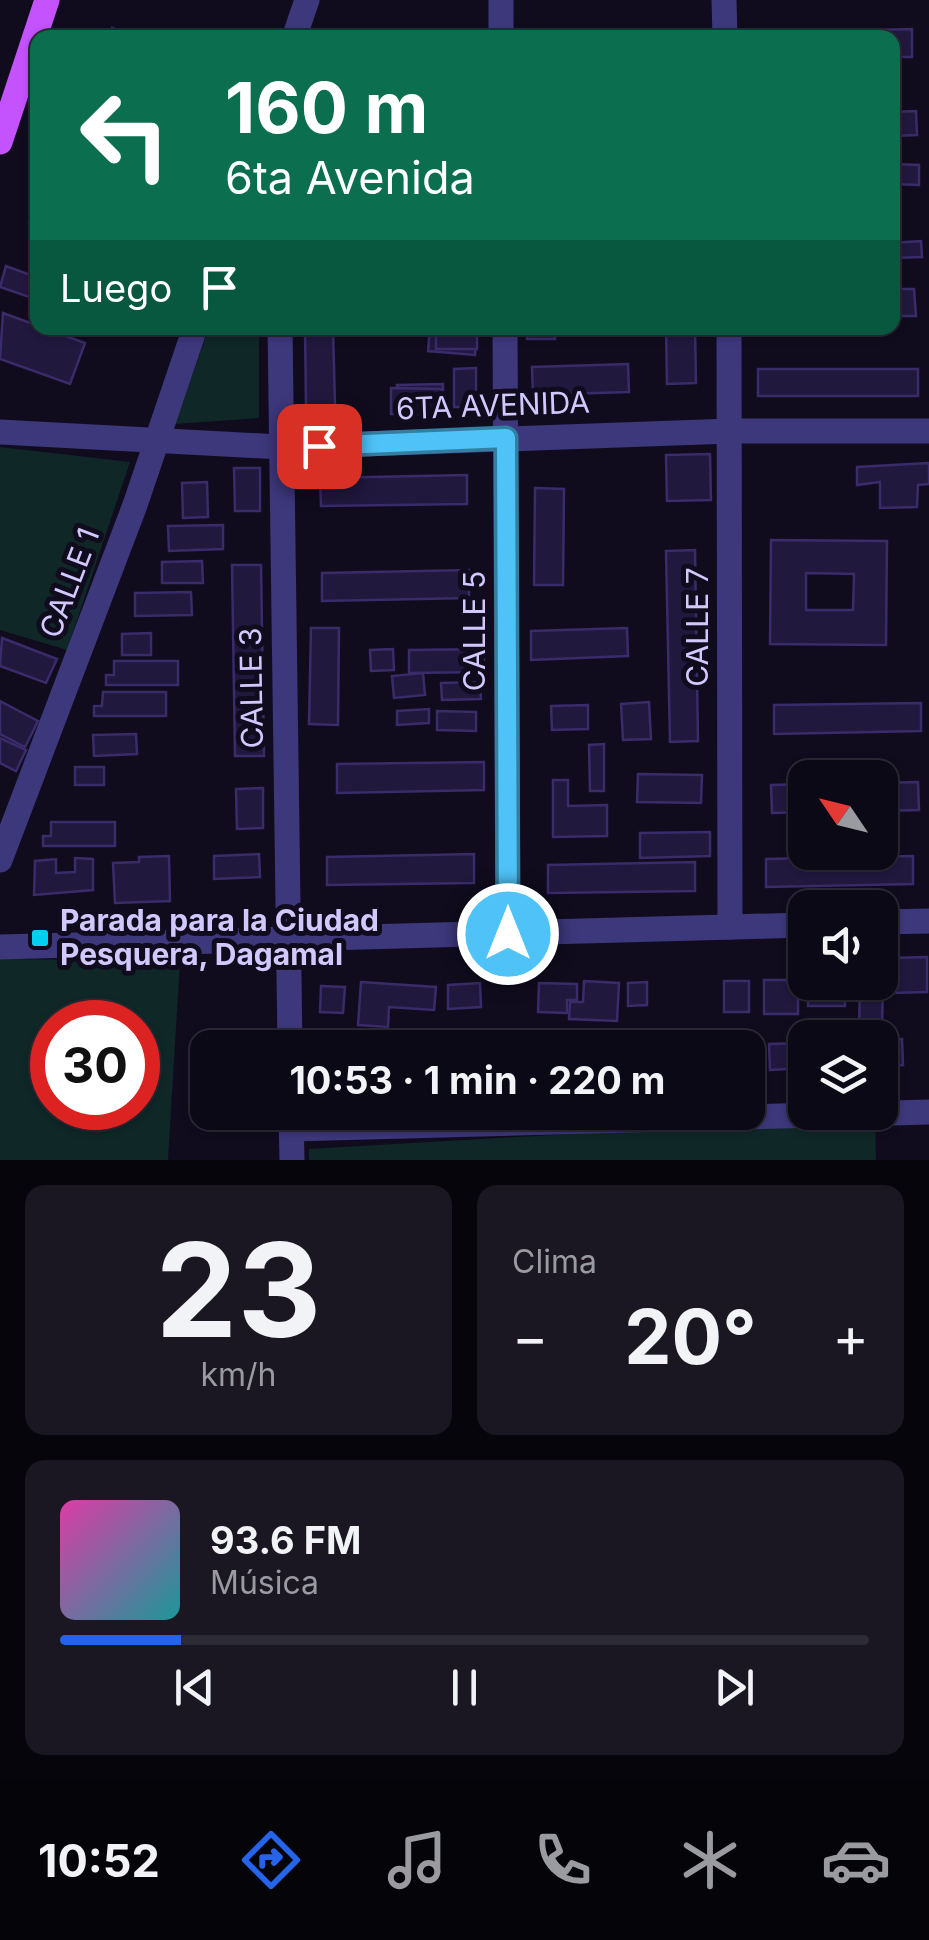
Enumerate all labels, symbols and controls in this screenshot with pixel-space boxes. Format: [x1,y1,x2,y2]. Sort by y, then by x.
text: 160 m [225,65,428,150]
icon: left [60,70,190,200]
text: 6ta Avenida [225,150,475,205]
icon: arrive [192,260,247,315]
text: Luego [60,265,172,311]
street label: 6TA AVENIDA [395,384,590,426]
pin [277,404,362,489]
icon: arrive [292,419,347,474]
street label: CALLE 1 [32,523,106,643]
street label: CALLE 7 [679,567,715,687]
street label: CALLE 5 [456,571,492,691]
street label: CALLE 3 [232,627,270,749]
north arrow [788,760,898,870]
map controls [788,760,898,1130]
position arrow [456,882,560,986]
button: sound [788,890,898,1000]
place label: Parada para la Ciudad Pesquera, Dagamal [60,902,379,972]
marker: Parada para la Ciudad Pesquera, Dagamal [29,927,51,949]
speed limit sign: 30 [30,1000,160,1130]
button: layers [788,1020,898,1130]
text: 10:53 · 1 min · 220 m [289,1057,666,1103]
text: 23 [156,1211,321,1368]
text: Clima [512,1242,597,1281]
text: 20° [624,1291,757,1382]
text: − [512,1304,548,1370]
text: + [833,1304,869,1370]
text: km/h [200,1355,277,1394]
text: 93.6 FM [210,1517,361,1563]
text: Música [210,1563,319,1602]
icon: previous [167,1660,222,1715]
icon: pause [437,1660,492,1715]
icon: next [707,1660,762,1715]
icon: directions [236,1825,306,1895]
icon: music [382,1825,452,1895]
icon: phone [528,1825,598,1895]
icon: climate [675,1825,745,1895]
icon: car [821,1825,891,1895]
text: 10:52 [38,1833,160,1888]

